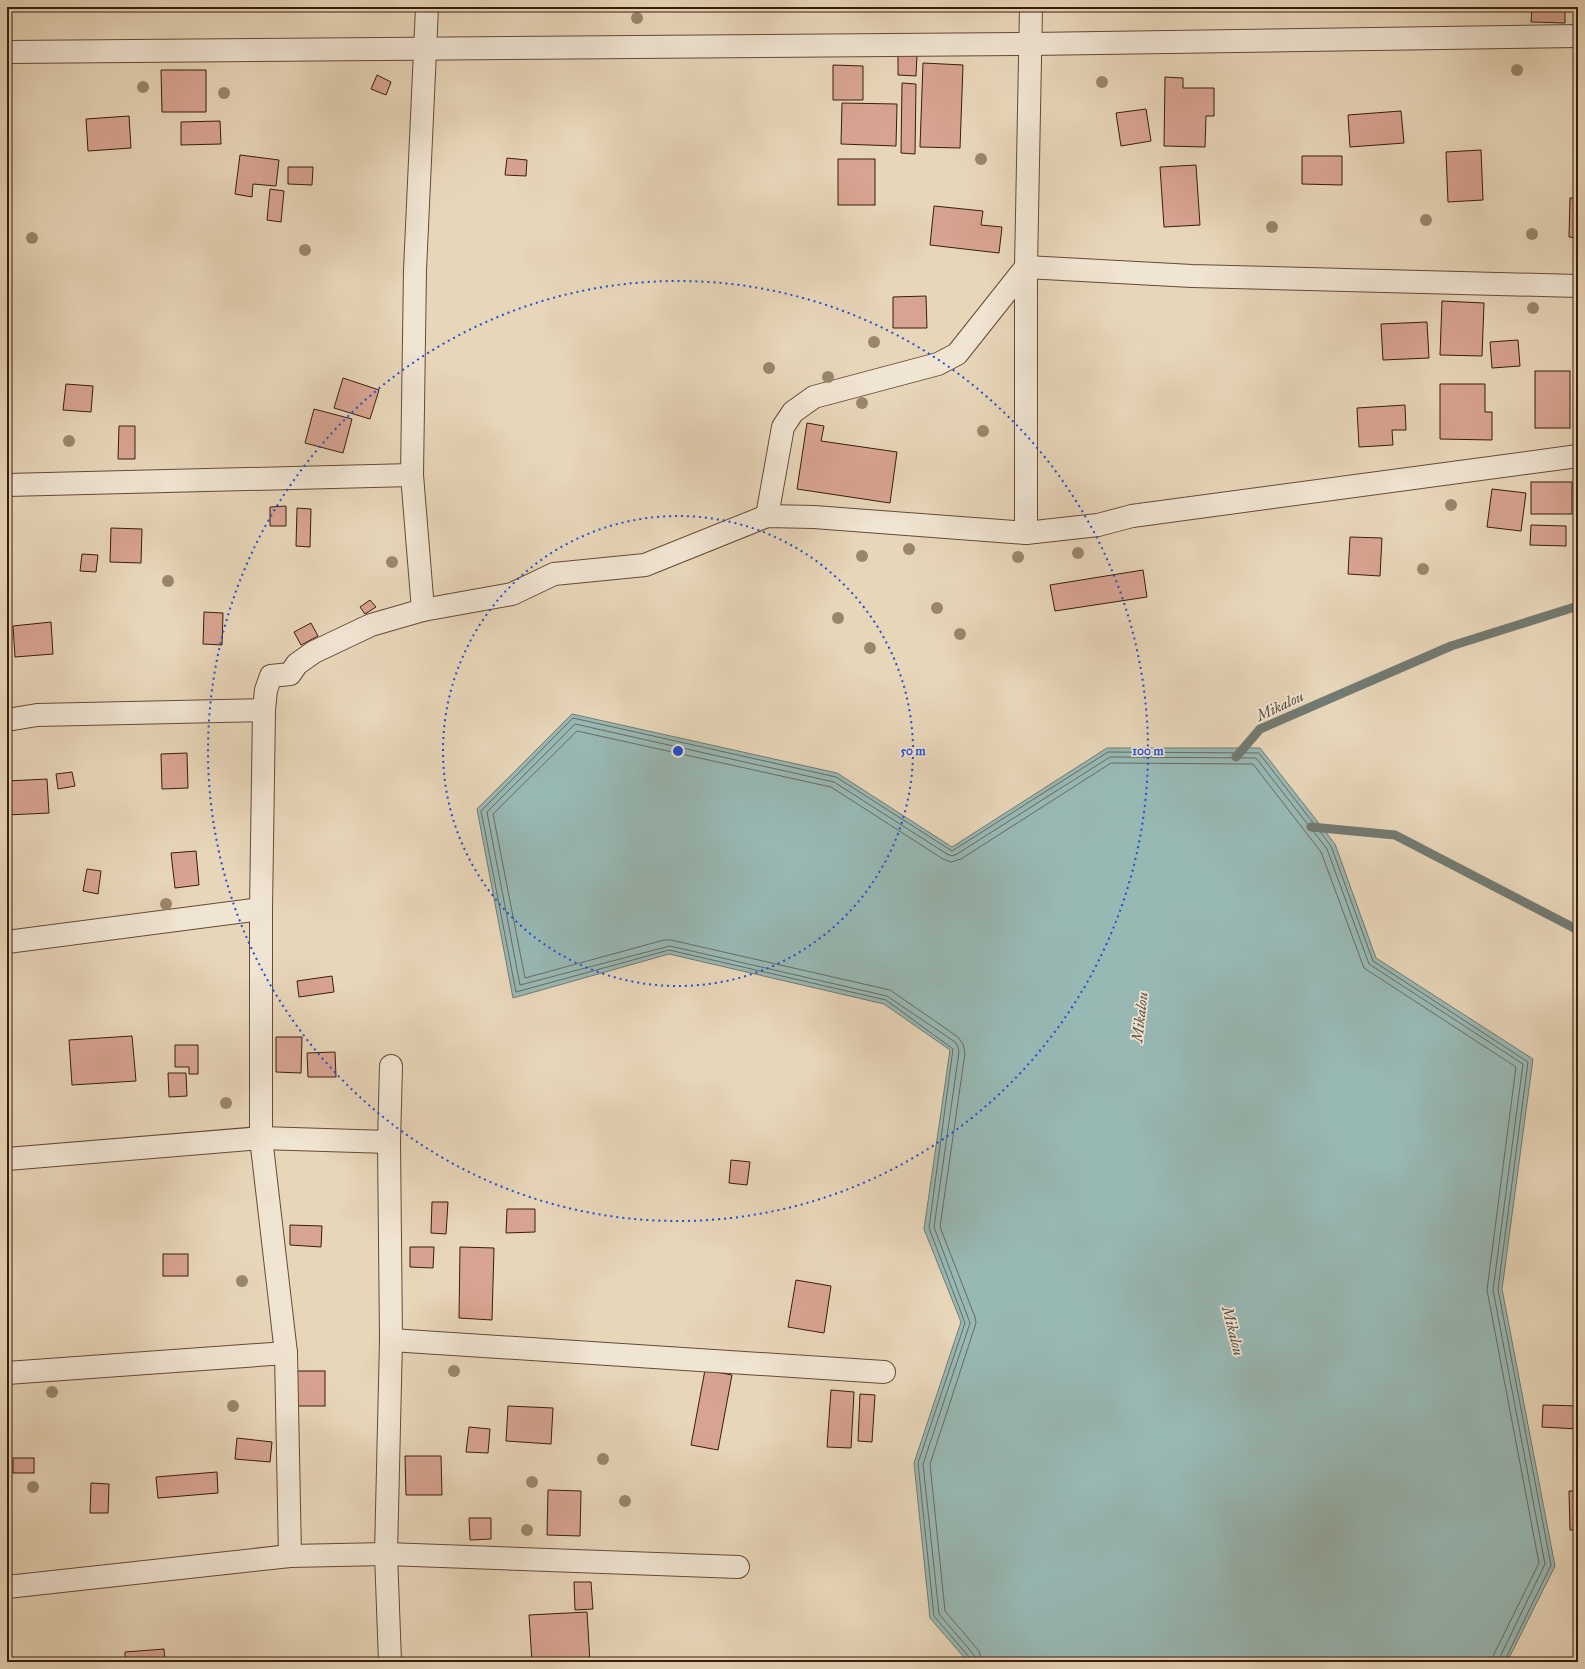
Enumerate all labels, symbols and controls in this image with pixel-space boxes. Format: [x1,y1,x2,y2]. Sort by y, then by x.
water label: Mikalou [1252,687,1307,726]
centre of rings [671,744,685,758]
text: 50 m [900,744,927,758]
text: 100 m [1132,744,1165,758]
water label: Mikalou [1128,991,1152,1045]
water label: Mikalou [1218,1302,1248,1358]

